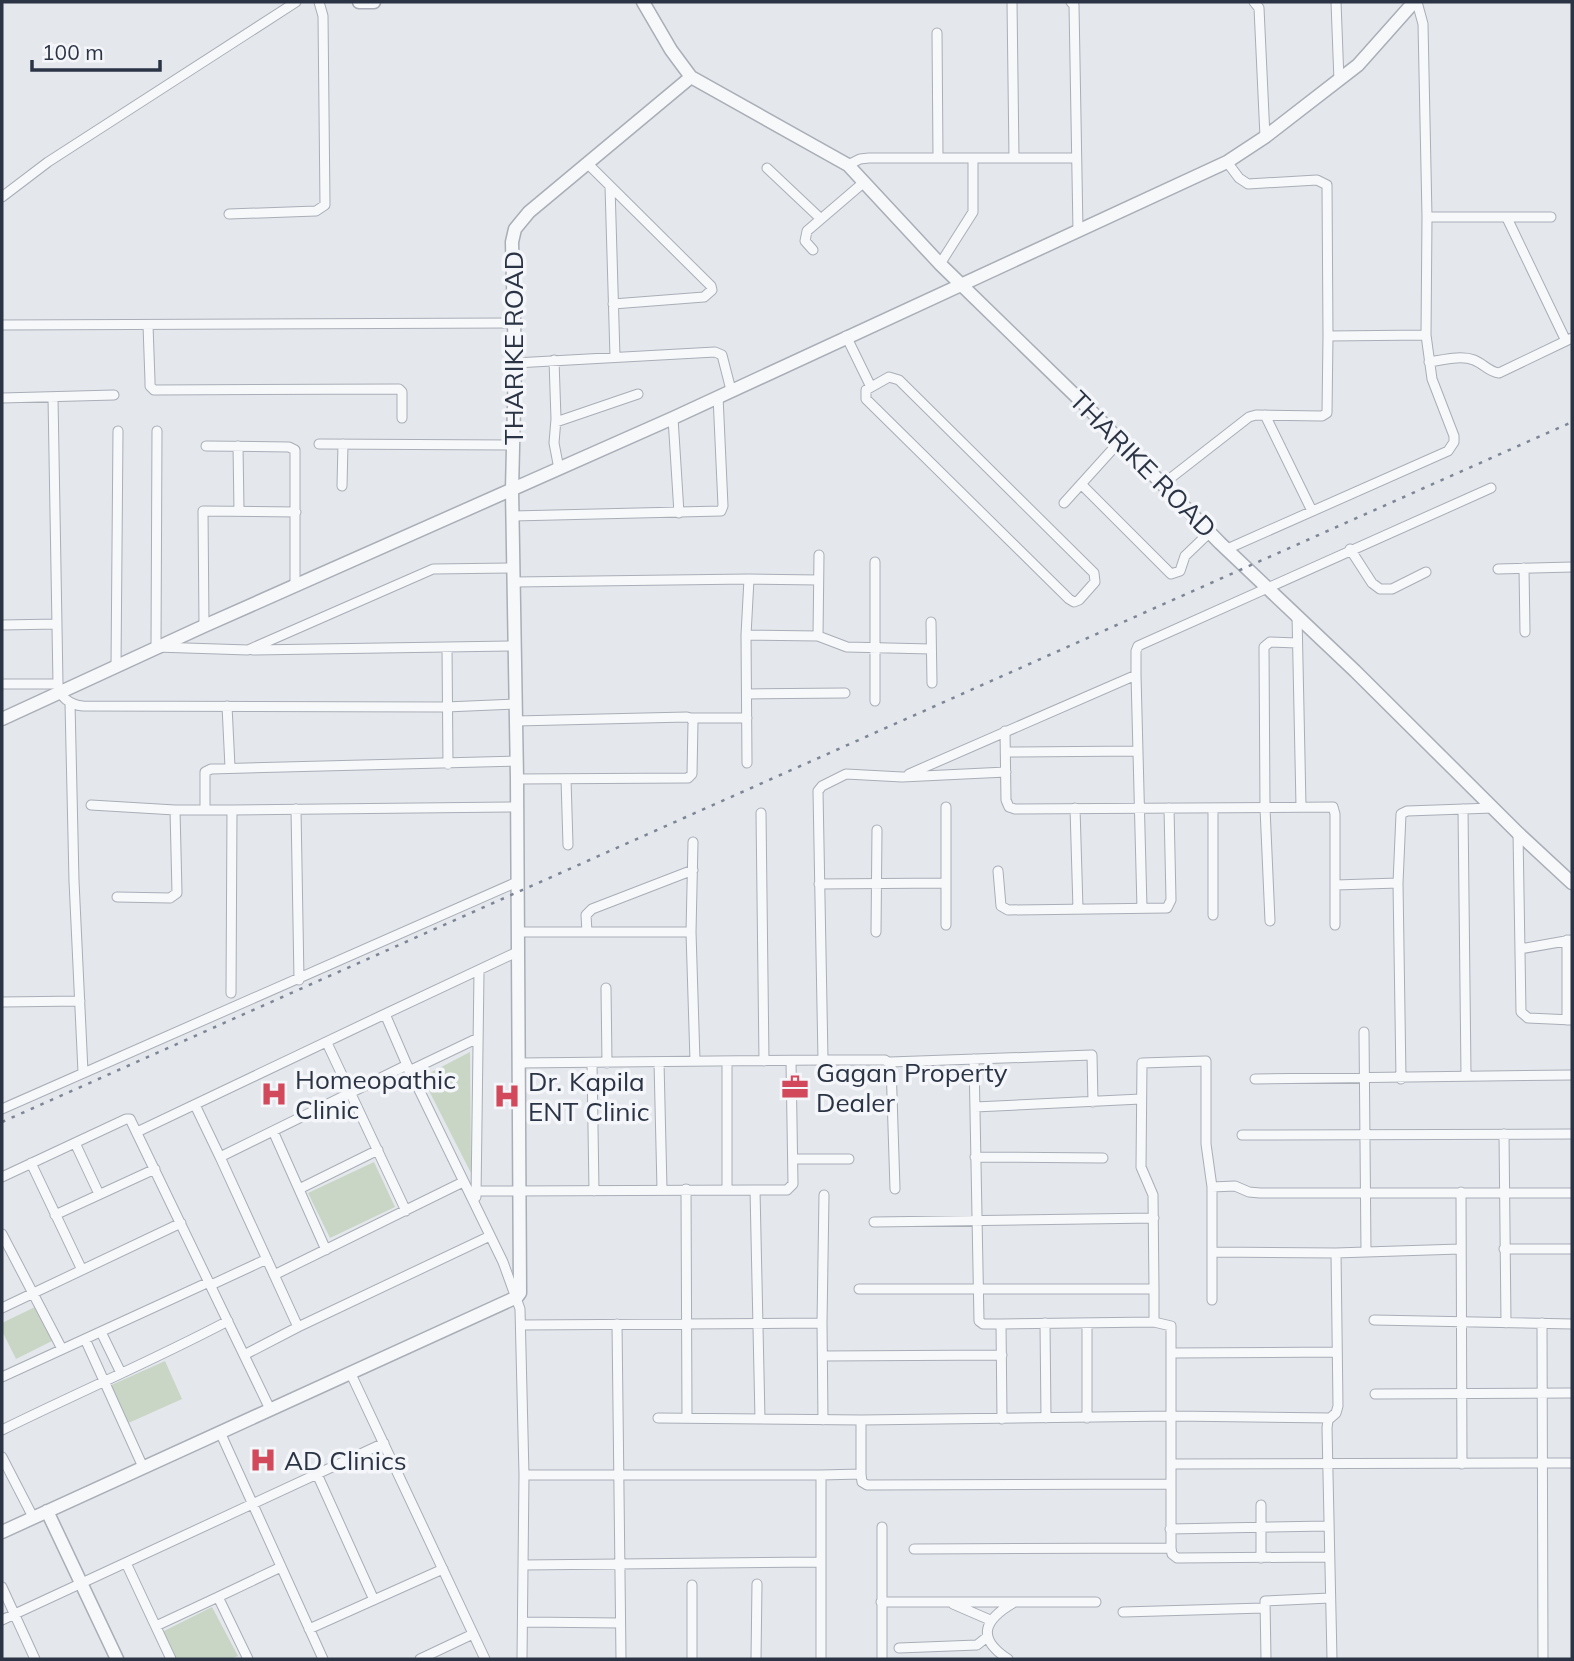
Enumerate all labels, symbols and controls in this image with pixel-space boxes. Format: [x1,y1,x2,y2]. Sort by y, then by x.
scale bar [32,28,159,72]
text: 100 m [42,39,104,65]
street label: THARIKE ROAD [497,251,530,445]
street label: THARIKE ROAD [1063,384,1223,544]
place label: Gagan Property Dealer [816,1056,1008,1119]
place label: Homeopathic Clinic [295,1063,456,1126]
place label: Dr. Kapila ENT Clinic [528,1065,650,1128]
office icon: Gagan Property Dealer [780,1072,810,1102]
hospital icon: Homeopathic Clinic [259,1079,289,1109]
hospital icon: Dr. Kapila ENT Clinic [492,1081,522,1111]
place label: AD Clinics [284,1444,407,1477]
hospital icon: AD Clinics [248,1445,278,1475]

